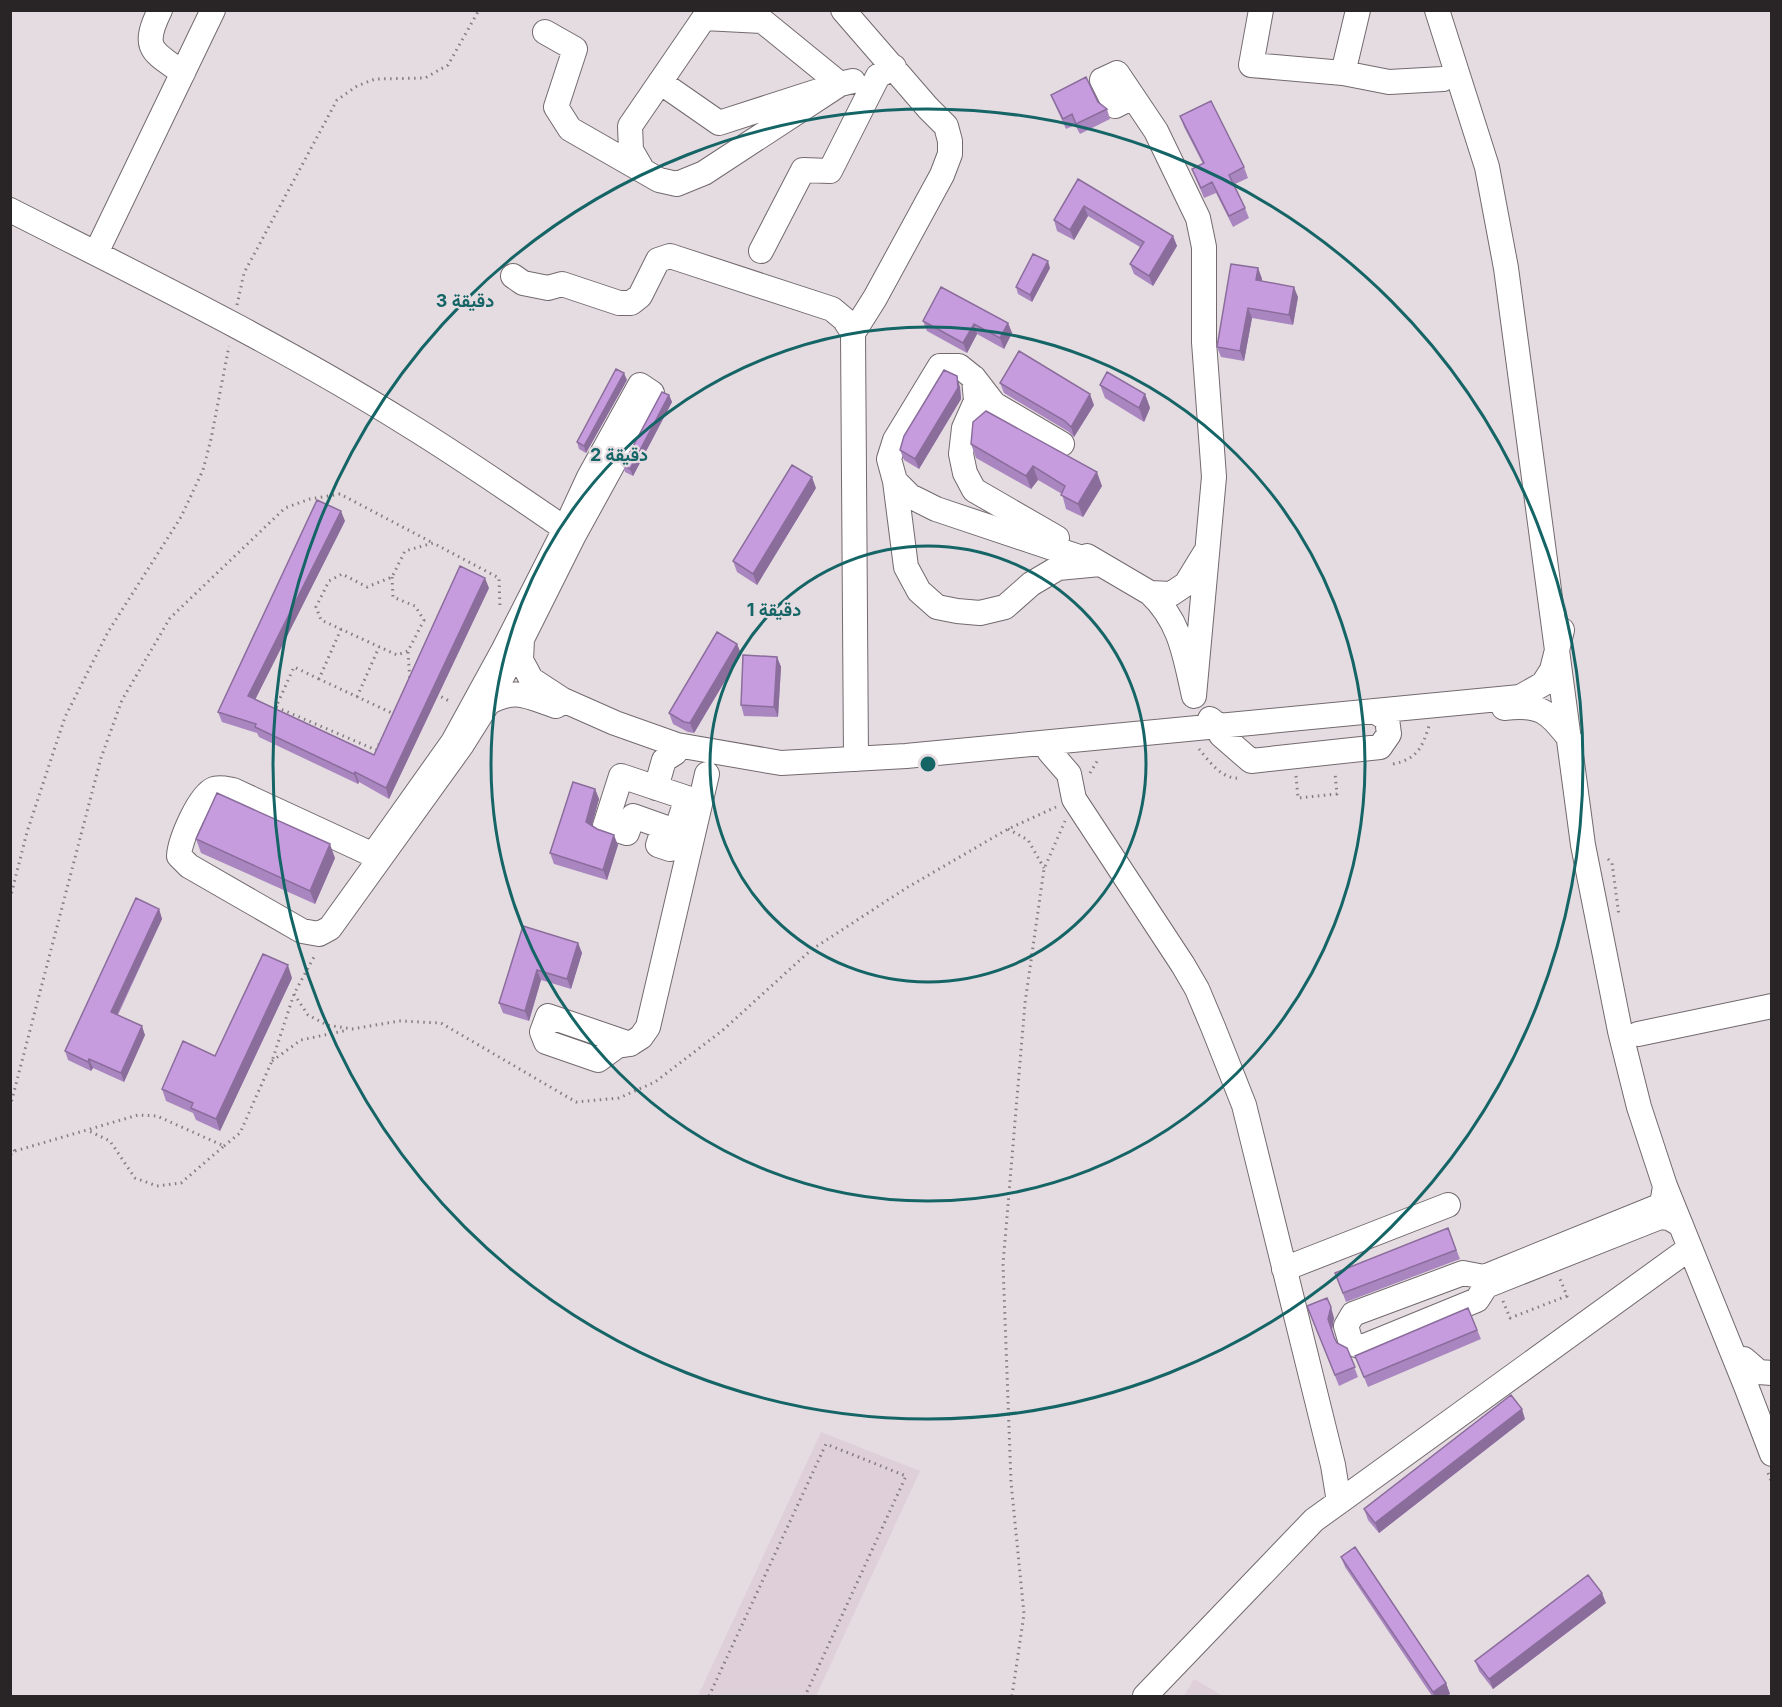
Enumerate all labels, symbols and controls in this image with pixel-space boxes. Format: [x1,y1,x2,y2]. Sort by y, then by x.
text: 3 دقيقة [436,290,494,312]
text: 2 دقيقة [590,444,648,466]
text: 1 دقيقة [747,599,801,621]
centre of rings [918,754,938,774]

